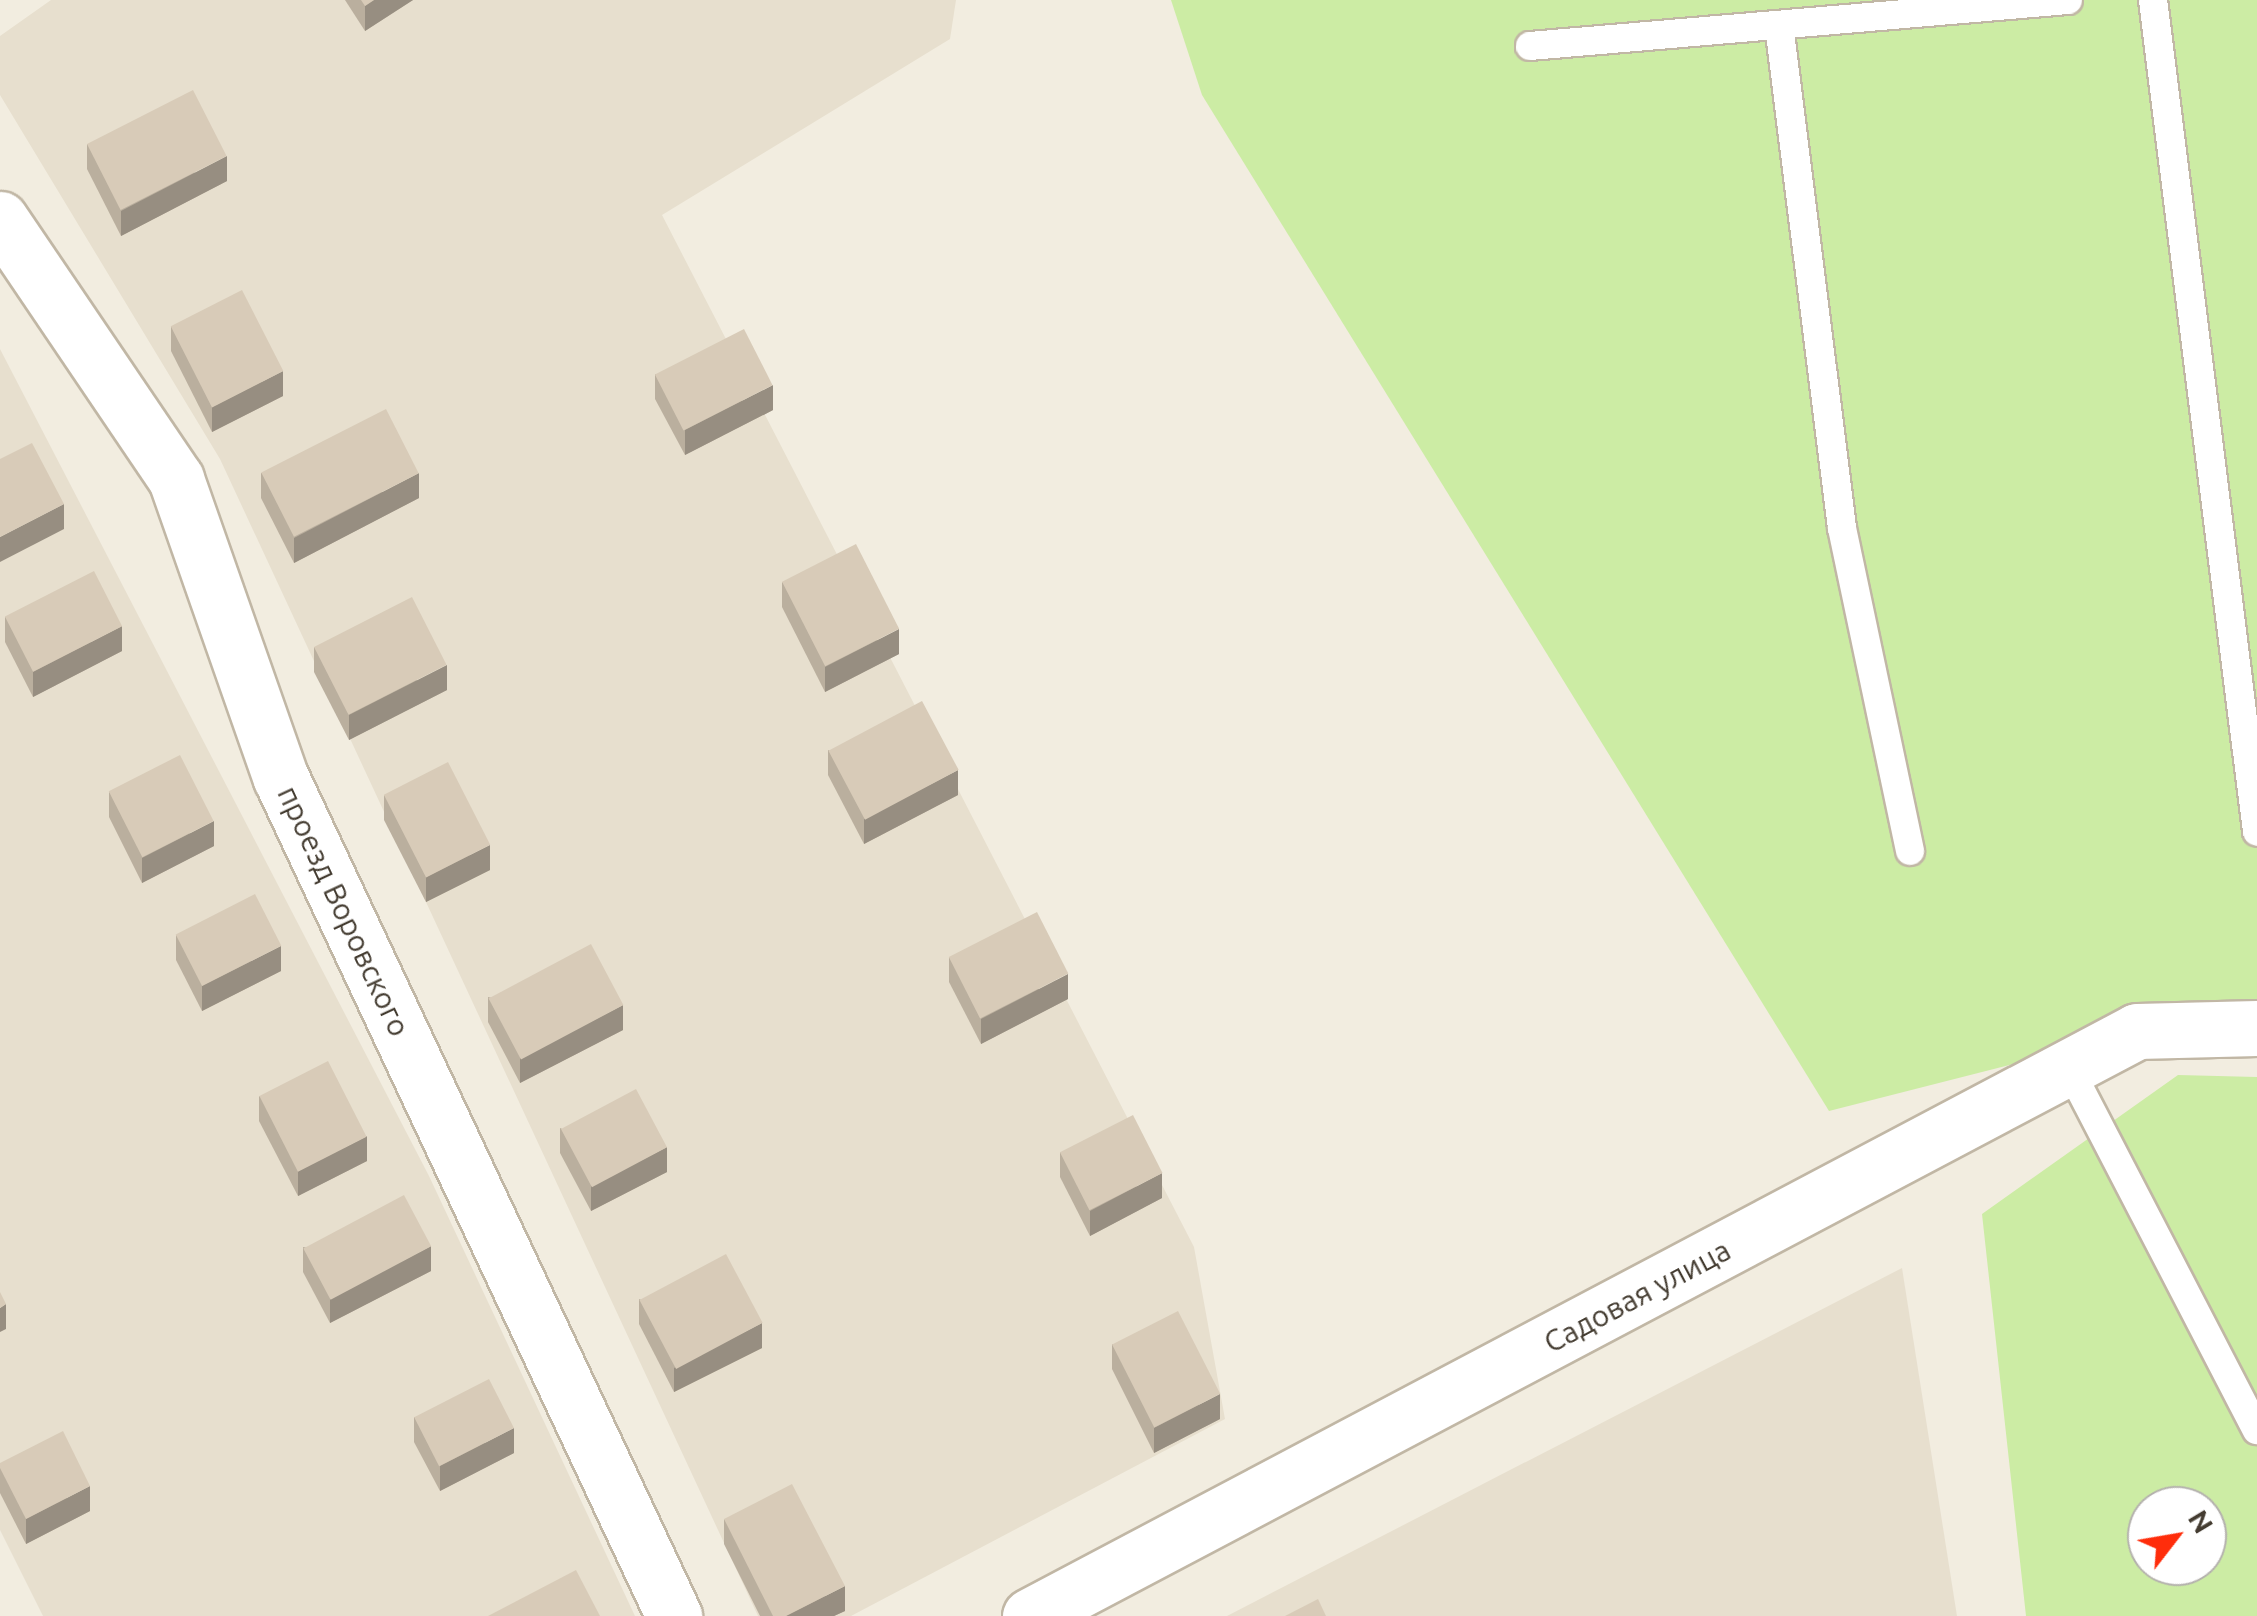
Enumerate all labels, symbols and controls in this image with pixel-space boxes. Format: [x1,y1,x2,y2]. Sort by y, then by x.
street label: проезд Воровского [270,780,418,1042]
street label: Садовая улица [1538,1232,1736,1360]
north arrow [2127,1486,2227,1586]
text: N [2183,1504,2220,1538]

